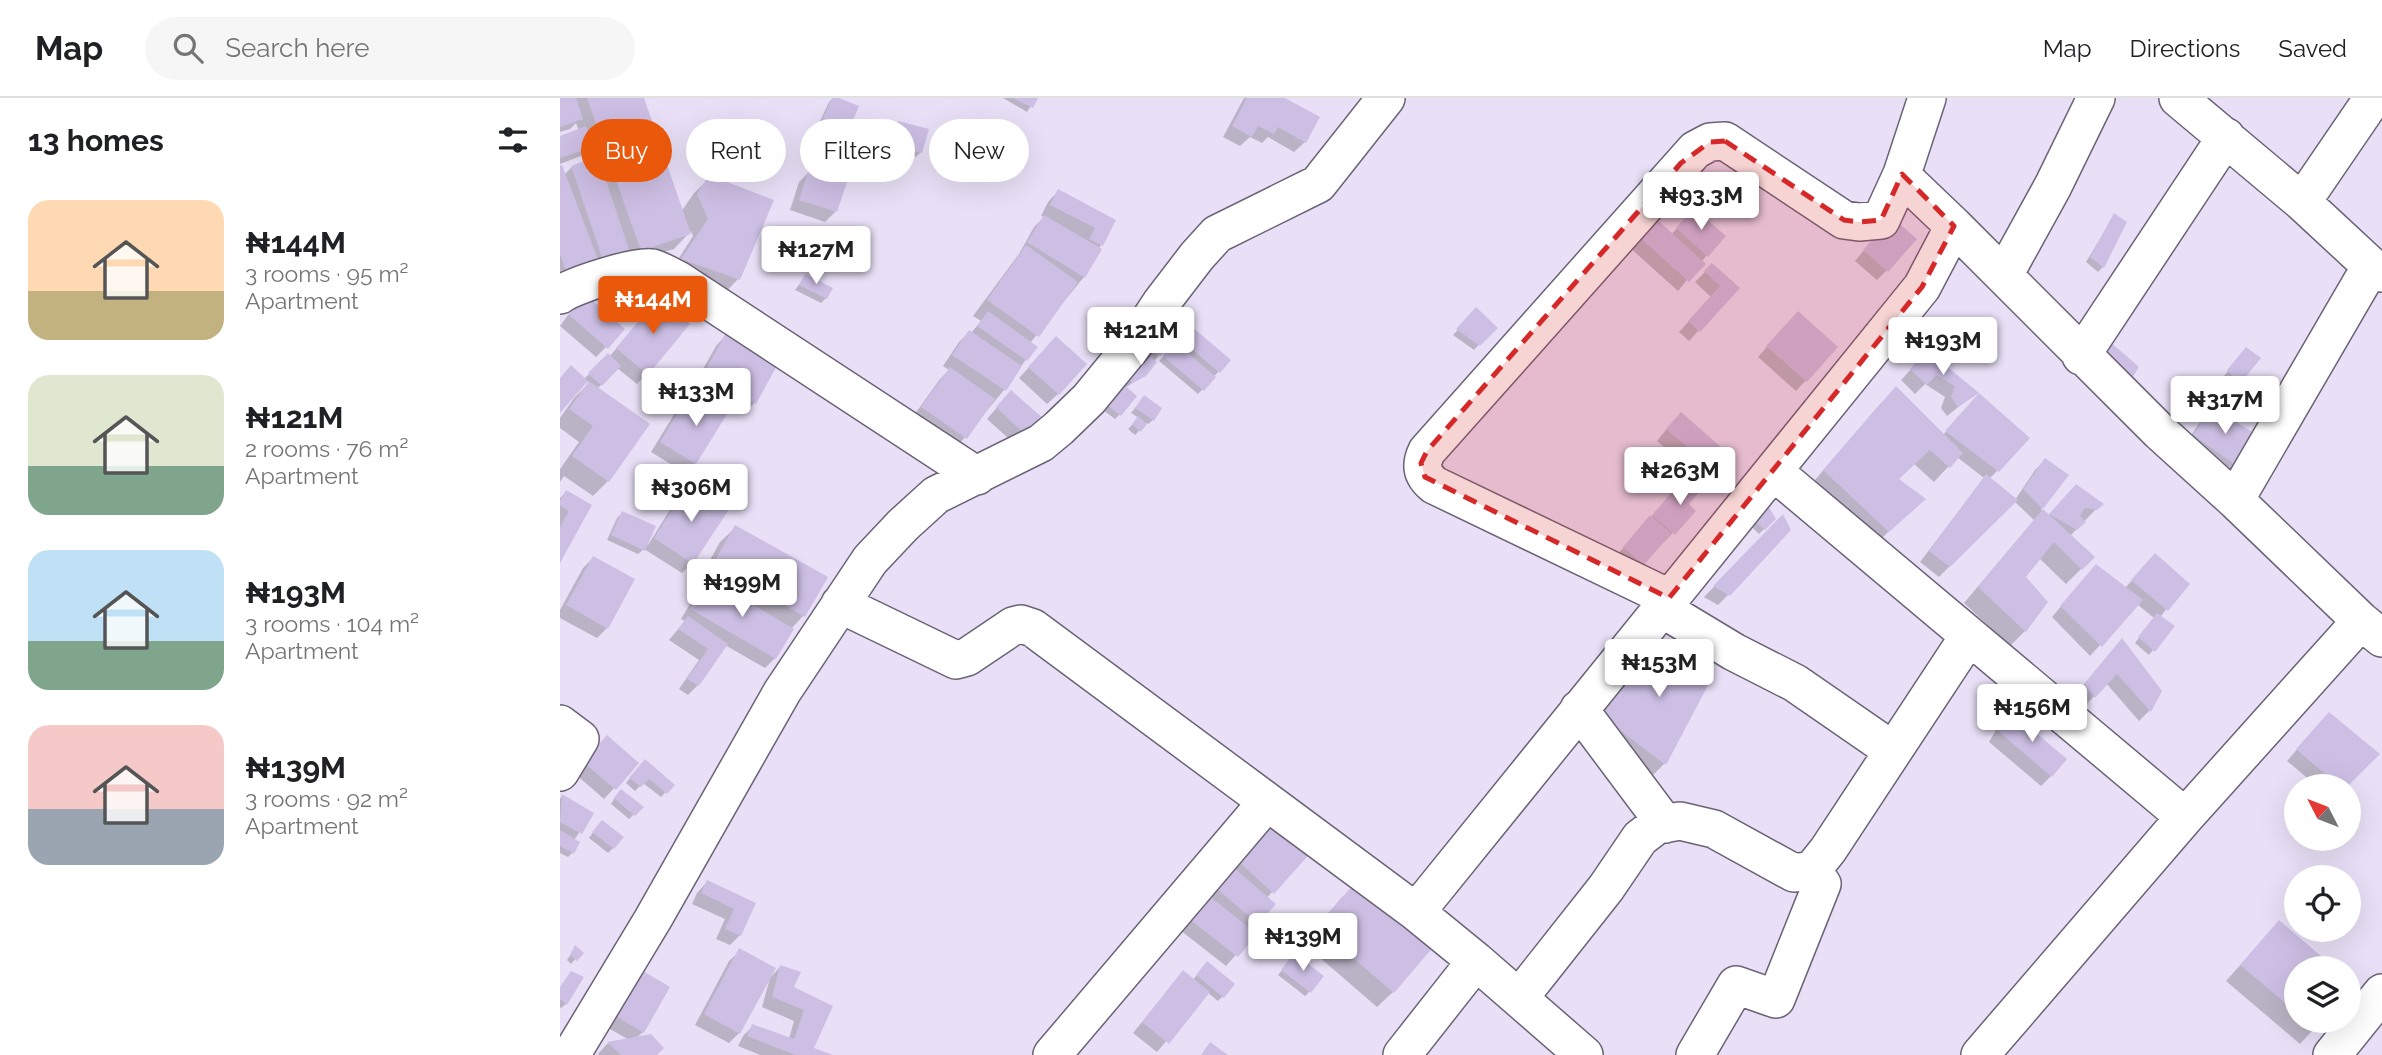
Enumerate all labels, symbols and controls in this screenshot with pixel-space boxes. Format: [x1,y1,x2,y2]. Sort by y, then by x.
search box [145,17,635,80]
text: Map [35,29,103,68]
icon: search [169,29,207,67]
text: Search here [225,33,370,63]
text: Map [2043,34,2092,63]
text: Directions [2130,34,2240,63]
text: Saved [2278,34,2347,63]
chip: Buy [581,119,672,182]
chip: Rent [686,119,786,182]
chip: Filters [800,119,915,182]
chip: New [929,119,1029,182]
icon: filters [494,121,532,159]
text: 13 homes [28,123,164,158]
pin: ₦93.3M [1644,172,1758,232]
text: ₦93.3M [1659,181,1743,208]
text: ₦144M [245,225,346,260]
pin: ₦127M [767,226,865,286]
icon: home [84,228,168,312]
text: ₦127M [778,235,854,262]
text: 3 rooms · 95 m² [245,260,408,287]
pin: ₦144M [604,276,702,336]
text: ₦144M [614,285,692,312]
text: Apartment [245,287,359,314]
pin: ₦121M [1092,308,1190,367]
text: ₦121M [1103,316,1179,343]
pin: ₦193M [1894,317,1992,377]
text: ₦193M [1904,326,1982,353]
pin: ₦133M [647,368,745,428]
pin: ₦317M [2176,376,2274,436]
text: ₦133M [658,377,734,404]
text: ₦317M [2187,385,2263,412]
text: ₦121M [245,400,343,435]
icon: home [84,403,168,487]
text: 2 rooms · 76 m² [245,435,408,462]
pin: ₦263M [1631,448,1729,507]
text: ₦263M [1640,456,1720,483]
text: Apartment [245,462,359,489]
pin: ₦306M [642,464,740,524]
text: ₦306M [651,473,731,500]
pin: ₦199M [693,560,791,619]
text: ₦199M [703,568,781,595]
text: ₦193M [245,575,346,610]
icon: home [84,578,168,662]
text: 3 rooms · 104 m² [245,610,419,637]
text: Apartment [245,637,359,664]
pin: ₦153M [1610,640,1708,699]
text: ₦153M [1621,648,1697,675]
pin: ₦156M [1983,684,2081,744]
text: ₦156M [1993,693,2071,720]
text: ₦139M [245,750,346,785]
icon: home [84,753,168,837]
north arrow [2284,774,2361,850]
map controls [2284,774,2361,1033]
text: 3 rooms · 92 m² [245,785,408,812]
text: Apartment [245,812,359,839]
button: locate [2284,865,2361,942]
pin: ₦139M [1254,914,1352,973]
text: ₦139M [1264,922,1342,949]
button: layers [2284,956,2361,1033]

